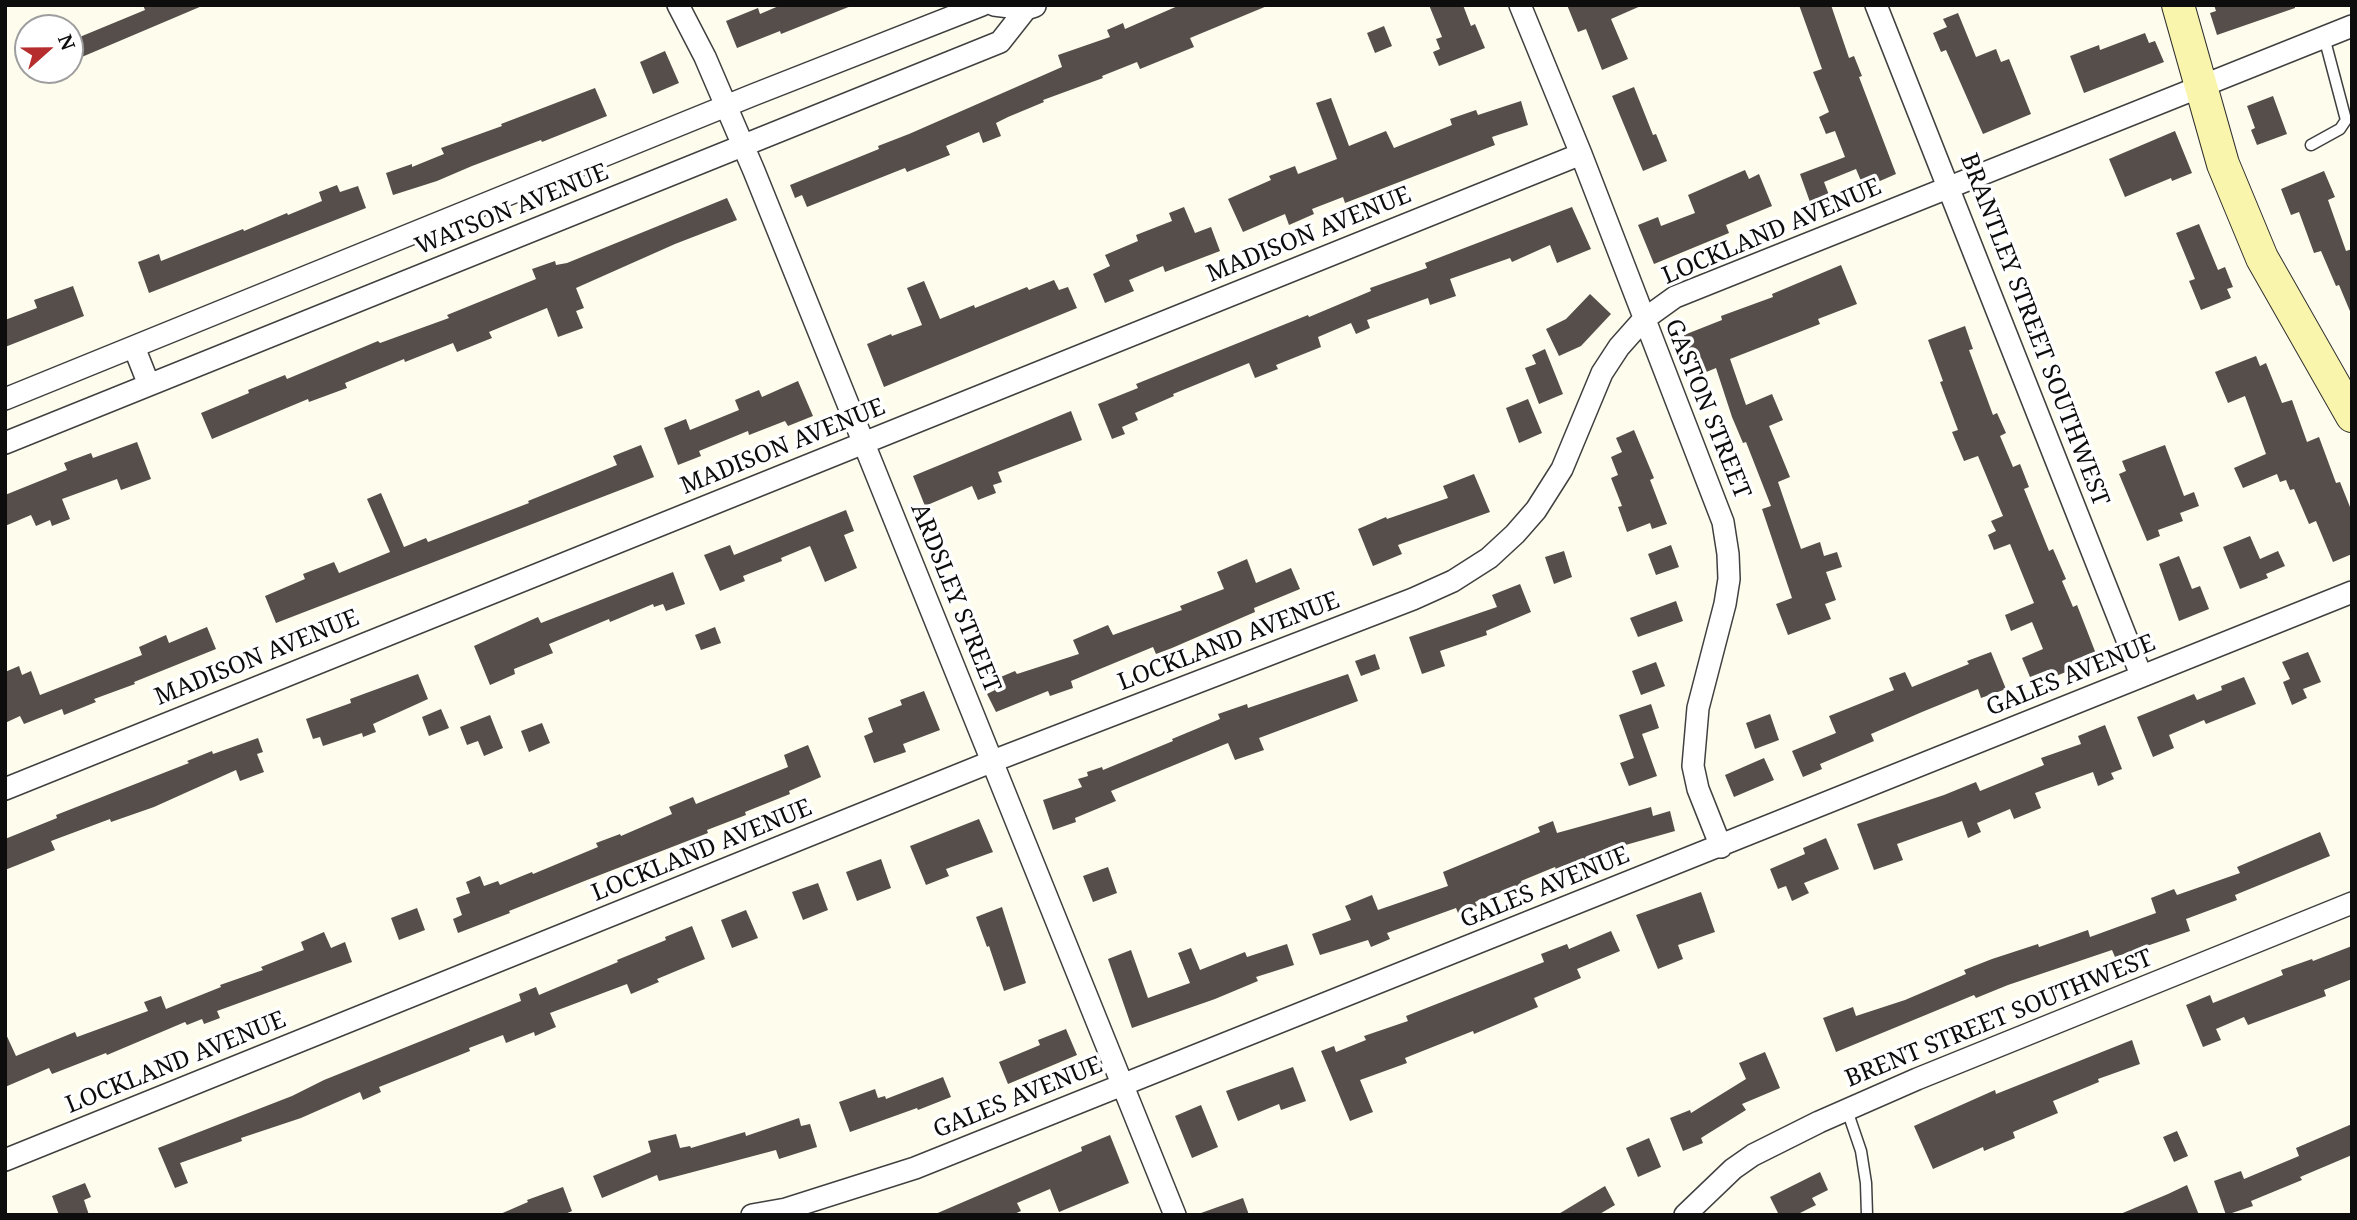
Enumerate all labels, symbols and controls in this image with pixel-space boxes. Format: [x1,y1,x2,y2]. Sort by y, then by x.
north arrow [14,14,84,84]
text: N [52,31,82,54]
street label: BRANTLEY STREET SOUTHWEST [1953,150,2115,510]
street label: WATSON AVENUE [411,158,613,262]
street label: LOCKLAND AVENUE [1658,173,1886,291]
street label: MADISON AVENUE [1203,181,1415,289]
street label: GASTON STREET [1658,315,1756,503]
street label: MADISON AVENUE [677,393,889,501]
street label: ARDSLEY STREET [904,499,1006,697]
street label: LOCKLAND AVENUE [1114,586,1344,698]
street label: MADISON AVENUE [151,604,363,712]
street label: GALES AVENUE [1982,629,2160,723]
street label: LOCKLAND AVENUE [588,794,816,908]
street label: GALES AVENUE [1456,841,1634,935]
street label: BRENT STREET SOUTHWEST [1841,944,2157,1094]
street label: LOCKLAND AVENUE [62,1006,290,1120]
street label: GALES AVENUE [929,1051,1107,1145]

